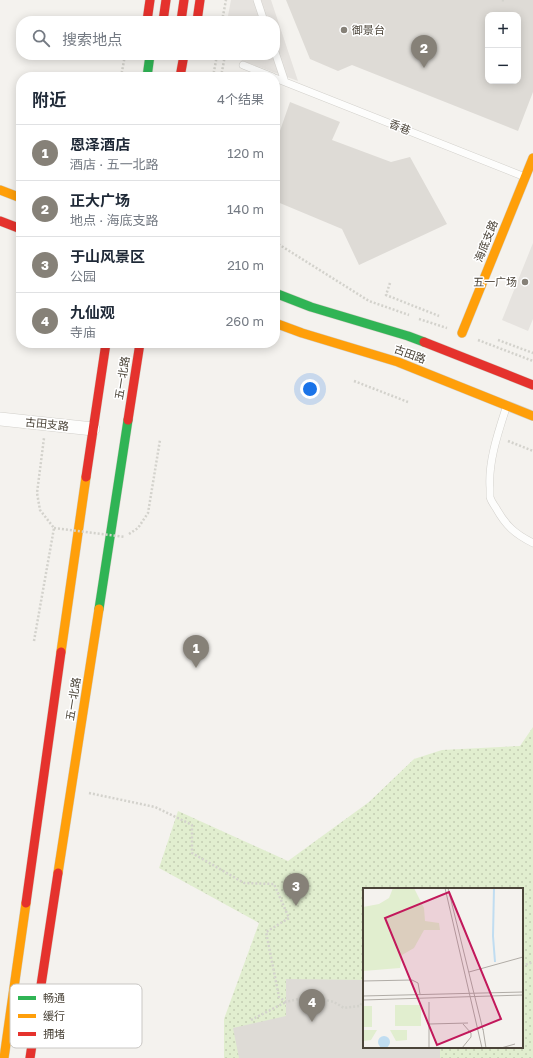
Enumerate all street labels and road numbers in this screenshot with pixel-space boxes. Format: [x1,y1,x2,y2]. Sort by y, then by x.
street label: 香巷 [388,116,413,137]
street label: 海底支路 [471,218,500,264]
street label: 古田路 [392,342,428,365]
street label: 五一北路 [112,355,131,401]
street label: 古田支路 [24,415,70,432]
street label: 五一北路 [63,676,82,722]

